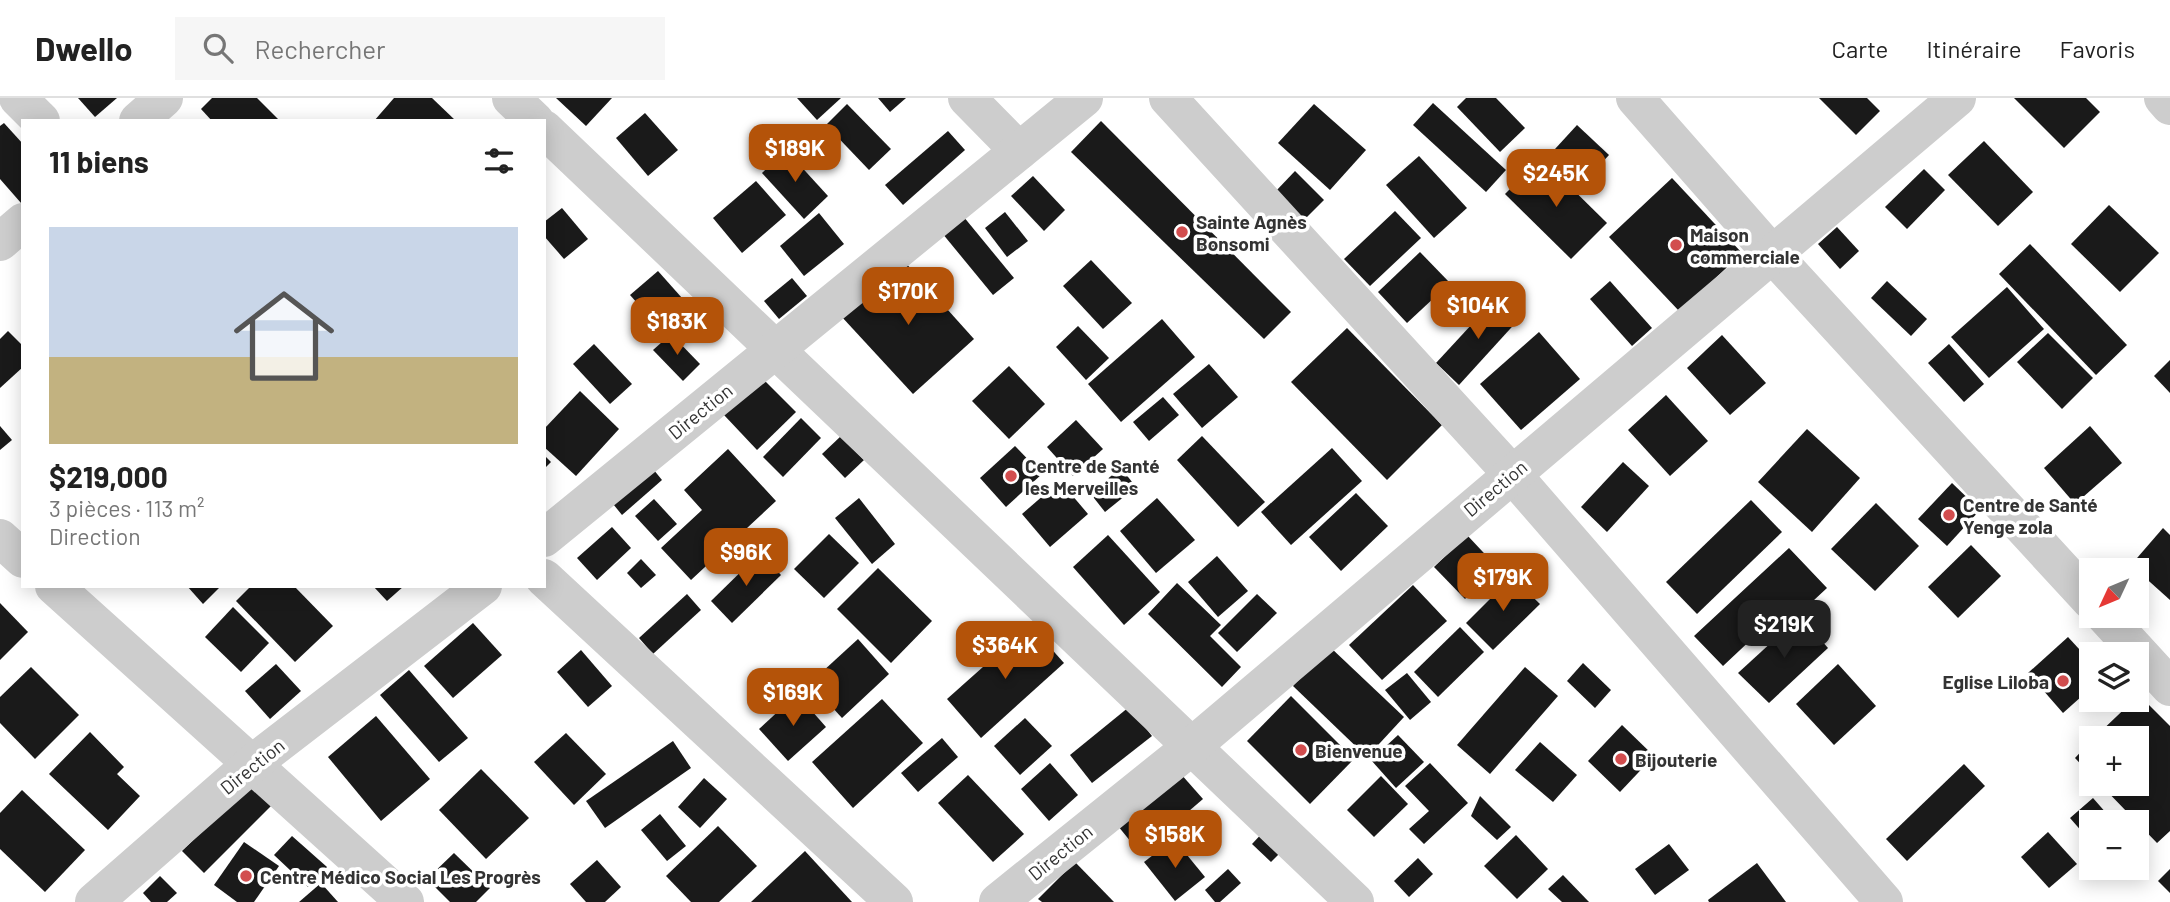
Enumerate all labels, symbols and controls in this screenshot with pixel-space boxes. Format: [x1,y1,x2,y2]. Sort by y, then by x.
search box [175,17,665,80]
text: Dwello [35,28,133,68]
icon: search [199,29,237,67]
text: Rechercher [255,33,385,64]
text: Carte [1832,34,1888,63]
text: Itinéraire [1926,34,2022,63]
text: Favoris [2060,34,2135,63]
pin: $189K [746,125,844,184]
text: $189K [765,133,825,161]
icon: filters [480,142,518,180]
text: 11 biens [49,143,149,179]
pin: $245K [1507,150,1605,209]
text: $245K [1523,158,1589,186]
place label: Sainte Agnès Bonsomi [1196,210,1307,255]
place label: Maison commerciale [1690,223,1800,268]
marker: Sainte Agnès Bonsomi [1174,224,1190,240]
marker: Maison commerciale [1668,237,1684,253]
pin: $170K [859,268,957,327]
icon: home [221,273,347,399]
text: $170K [878,276,938,304]
pin: $104K [1429,282,1527,341]
text: $104K [1447,290,1509,318]
pin: $183K [628,298,726,357]
text: $183K [647,306,707,334]
street label: Direction [663,378,737,444]
place label: Centre de Santé les Merveilles [1025,454,1160,499]
street label: Direction [1459,455,1531,521]
text: $219,000 [49,458,168,494]
marker: Centre de Santé les Merveilles [1003,468,1019,484]
place label: Centre de Santé Yenge zola [1963,493,2098,538]
text: 3 pièces · 113 m² [49,494,204,522]
marker: Centre de Santé Yenge zola [1941,507,1957,523]
text: Direction [49,522,141,550]
pin: $96K [705,528,787,588]
text: $96K [720,537,772,565]
pin: $179K [1454,554,1552,613]
north arrow [2079,558,2149,628]
map controls [2079,558,2149,880]
text: $179K [1473,562,1533,590]
pin: $219K [1735,601,1833,660]
text: $219K [1754,609,1814,637]
pin: $364K [956,622,1054,681]
text: $364K [972,630,1038,658]
button: layers [2079,642,2149,712]
pin: $169K [744,668,842,728]
place label: Eglise Liloba [1942,670,2049,693]
marker: Eglise Liloba [2055,673,2071,689]
text: $169K [763,677,823,705]
button: + [2079,726,2149,796]
street label: Direction [215,733,289,799]
place label: Bienvenue [1315,739,1403,762]
marker: Bienvenue [1293,742,1309,758]
place label: Bijouterie [1635,748,1717,771]
marker: Bijouterie [1613,751,1629,767]
pin: $158K [1126,810,1224,870]
button: − [2079,810,2149,880]
street label: Direction [1023,819,1097,885]
text: $158K [1145,819,1205,847]
place label: Centre Médico Social Les Progrès [260,865,541,888]
marker: Centre Médico Social Les Progrès [238,868,254,884]

